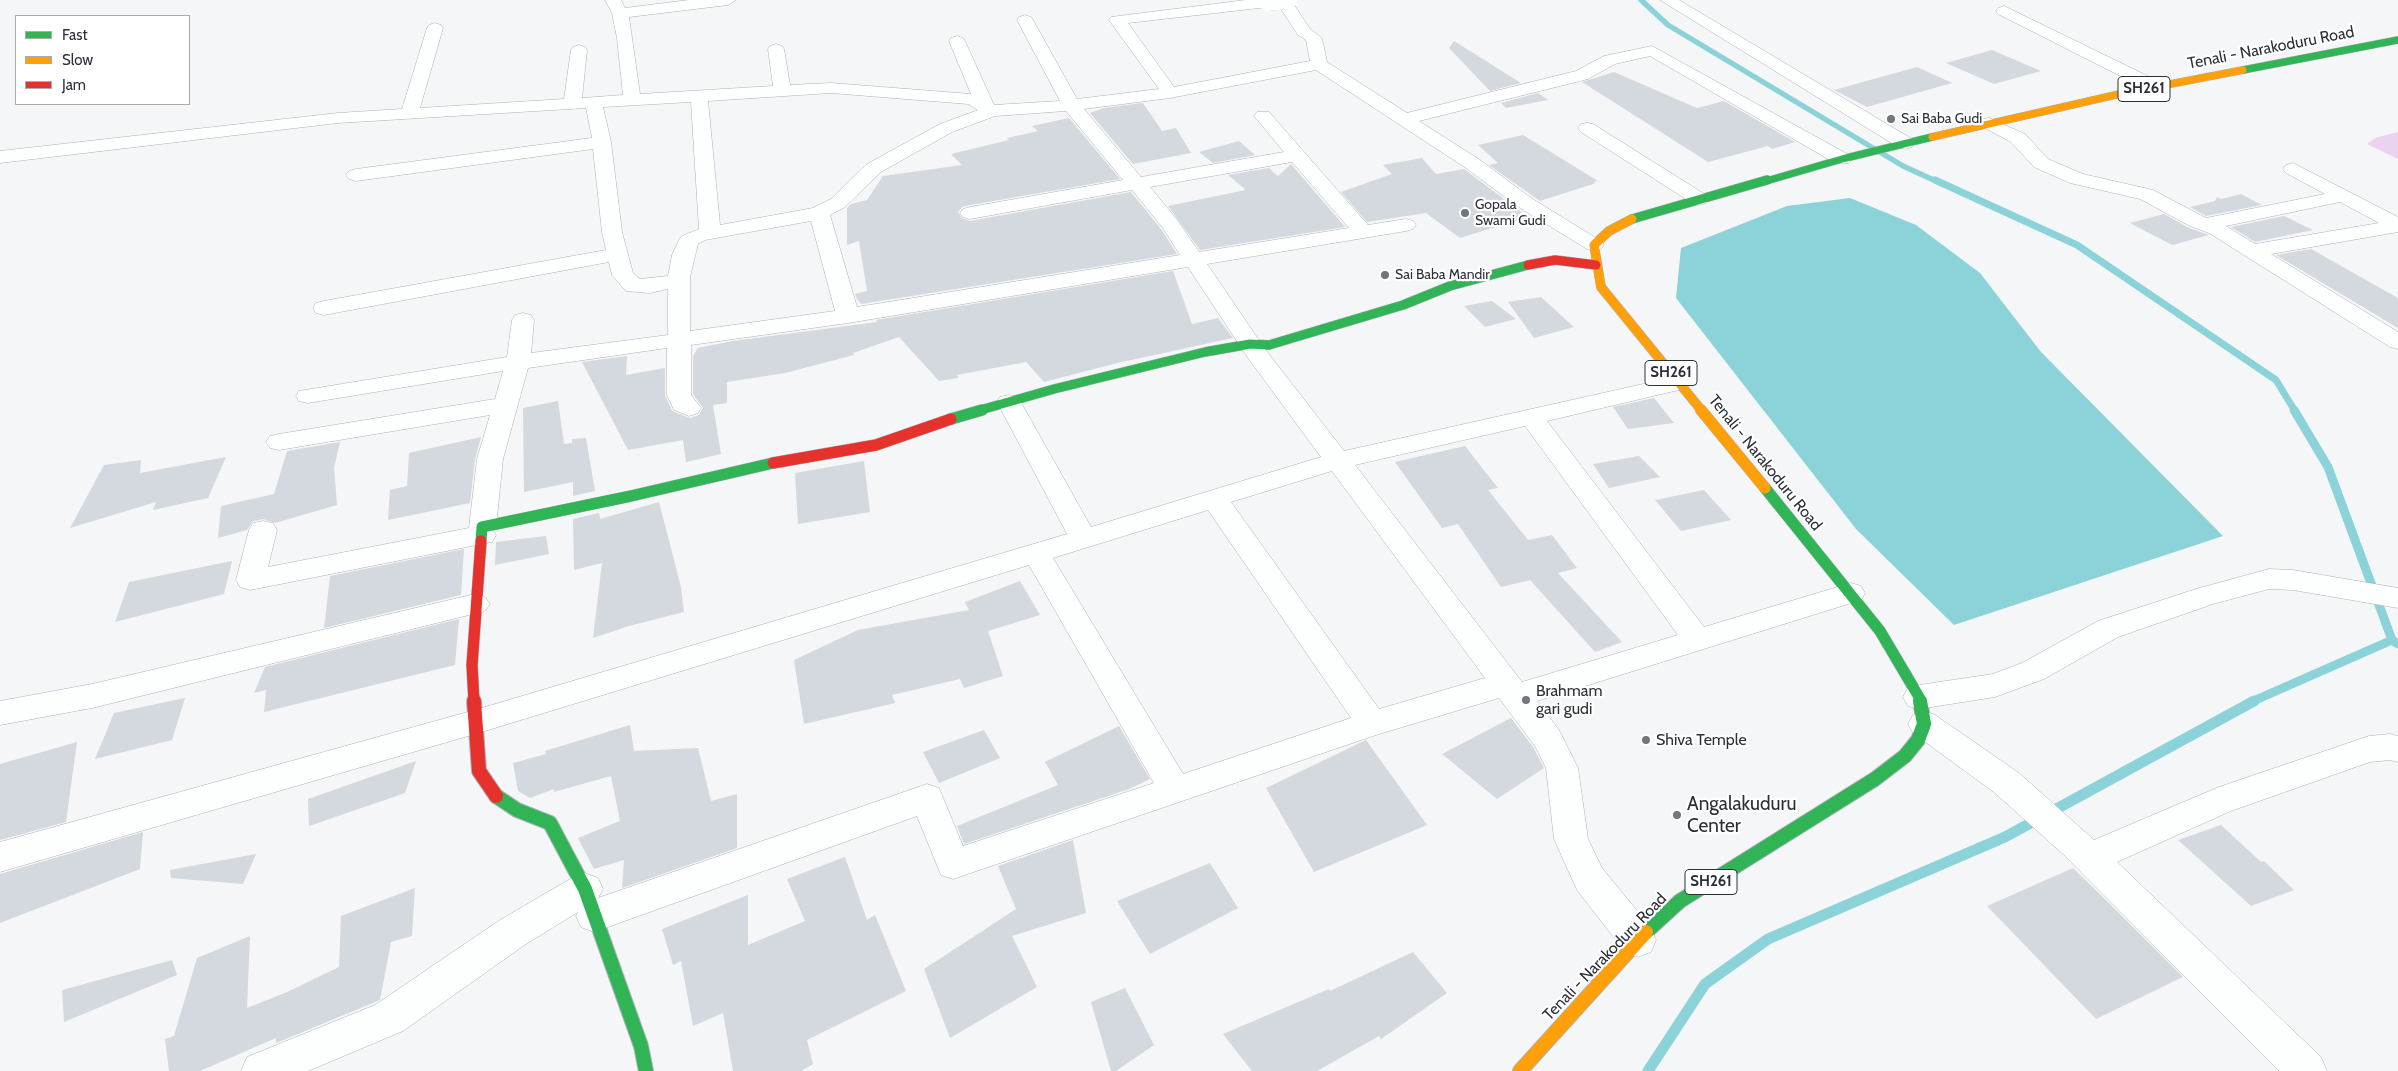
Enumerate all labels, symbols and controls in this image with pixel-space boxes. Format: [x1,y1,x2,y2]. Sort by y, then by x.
legend [15,15,190,105]
street label: Tenali - Narakoduru Road [2186,22,2356,74]
text: Fast [62,26,87,44]
text: Slow [62,51,93,69]
text: Jam [62,76,86,94]
road number: SH261 [2118,76,2170,102]
place label: Sai Baba Gudi [1901,111,1982,127]
marker: Sai Baba Gudi [1885,113,1897,125]
place label: Gopala Swami Gudi [1475,197,1546,230]
marker: Gopala Swami Gudi [1459,207,1471,219]
place label: Sai Baba Mandir [1395,267,1490,283]
marker: Sai Baba Mandir [1379,269,1391,281]
road number: SH261 [1645,360,1697,386]
street label: Tenali - Narakoduru Road [1704,391,1826,535]
place label: Brahmam gari gudi [1536,681,1602,719]
marker: Brahmam gari gudi [1520,694,1532,706]
place label: Shiva Temple [1656,730,1747,750]
marker: Shiva Temple [1640,734,1652,746]
place label: Angalakuduru Center [1687,793,1796,837]
marker: Angalakuduru Center [1671,809,1683,821]
road number: SH261 [1685,870,1737,894]
street label: Tenali - Narakoduru Road [1539,889,1671,1025]

